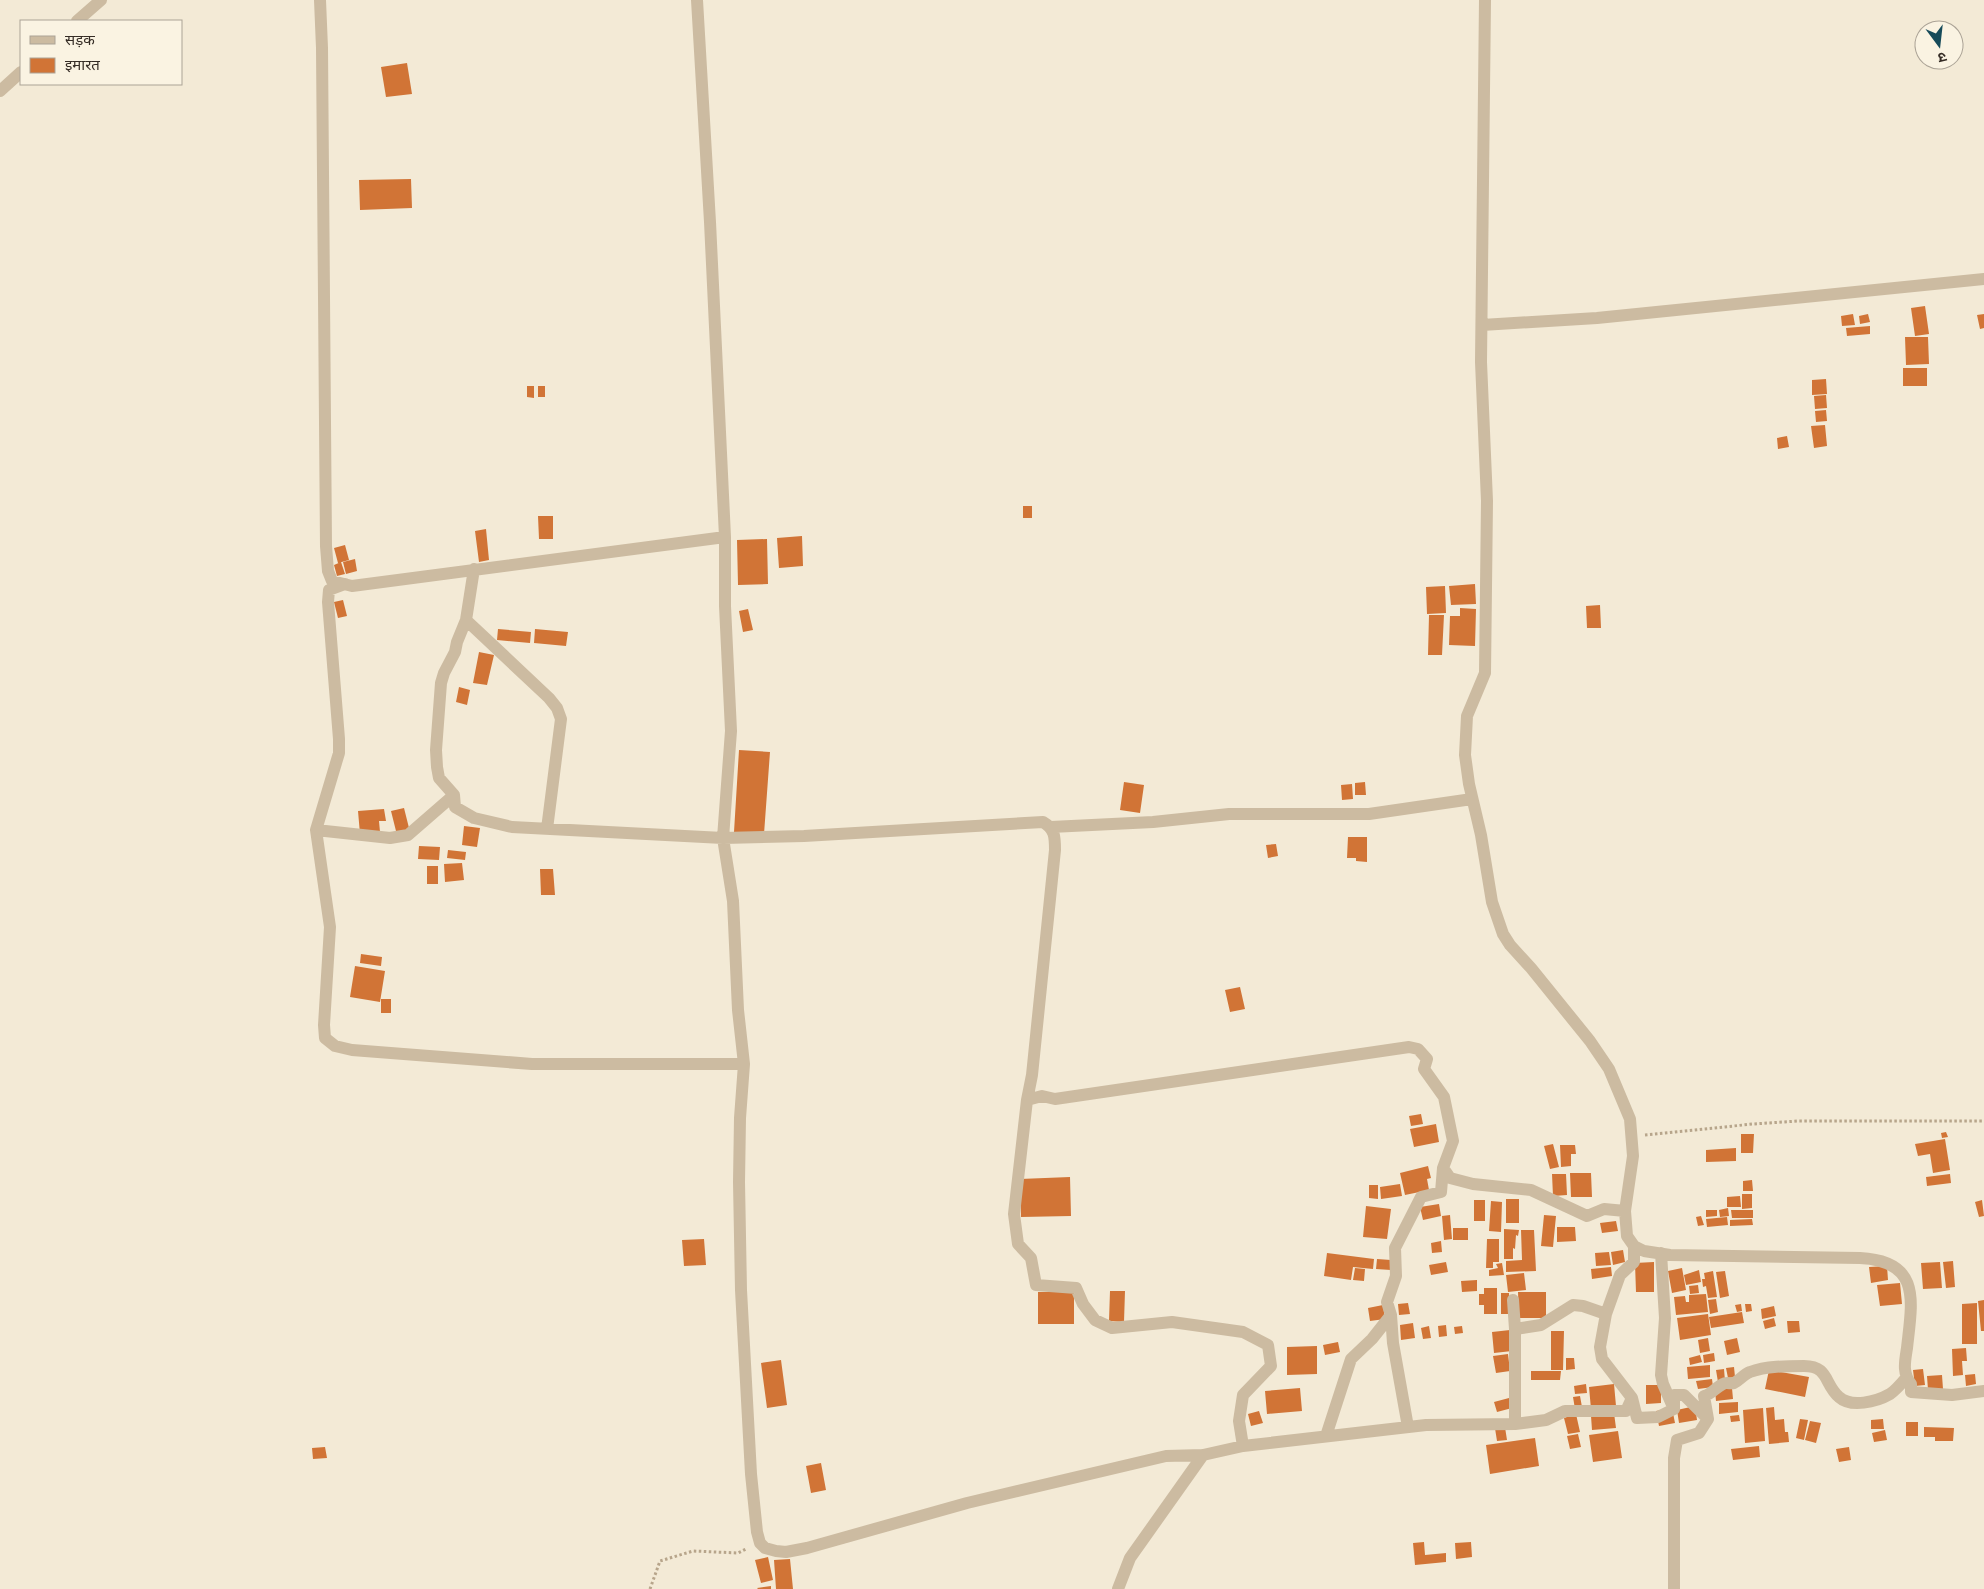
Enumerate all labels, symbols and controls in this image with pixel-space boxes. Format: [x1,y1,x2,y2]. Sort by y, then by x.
legend [20,20,182,85]
north arrow [1914,20,1964,70]
text: सड़क [65,30,95,49]
text: उ [1935,48,1949,68]
text: इमारत [65,55,100,74]

